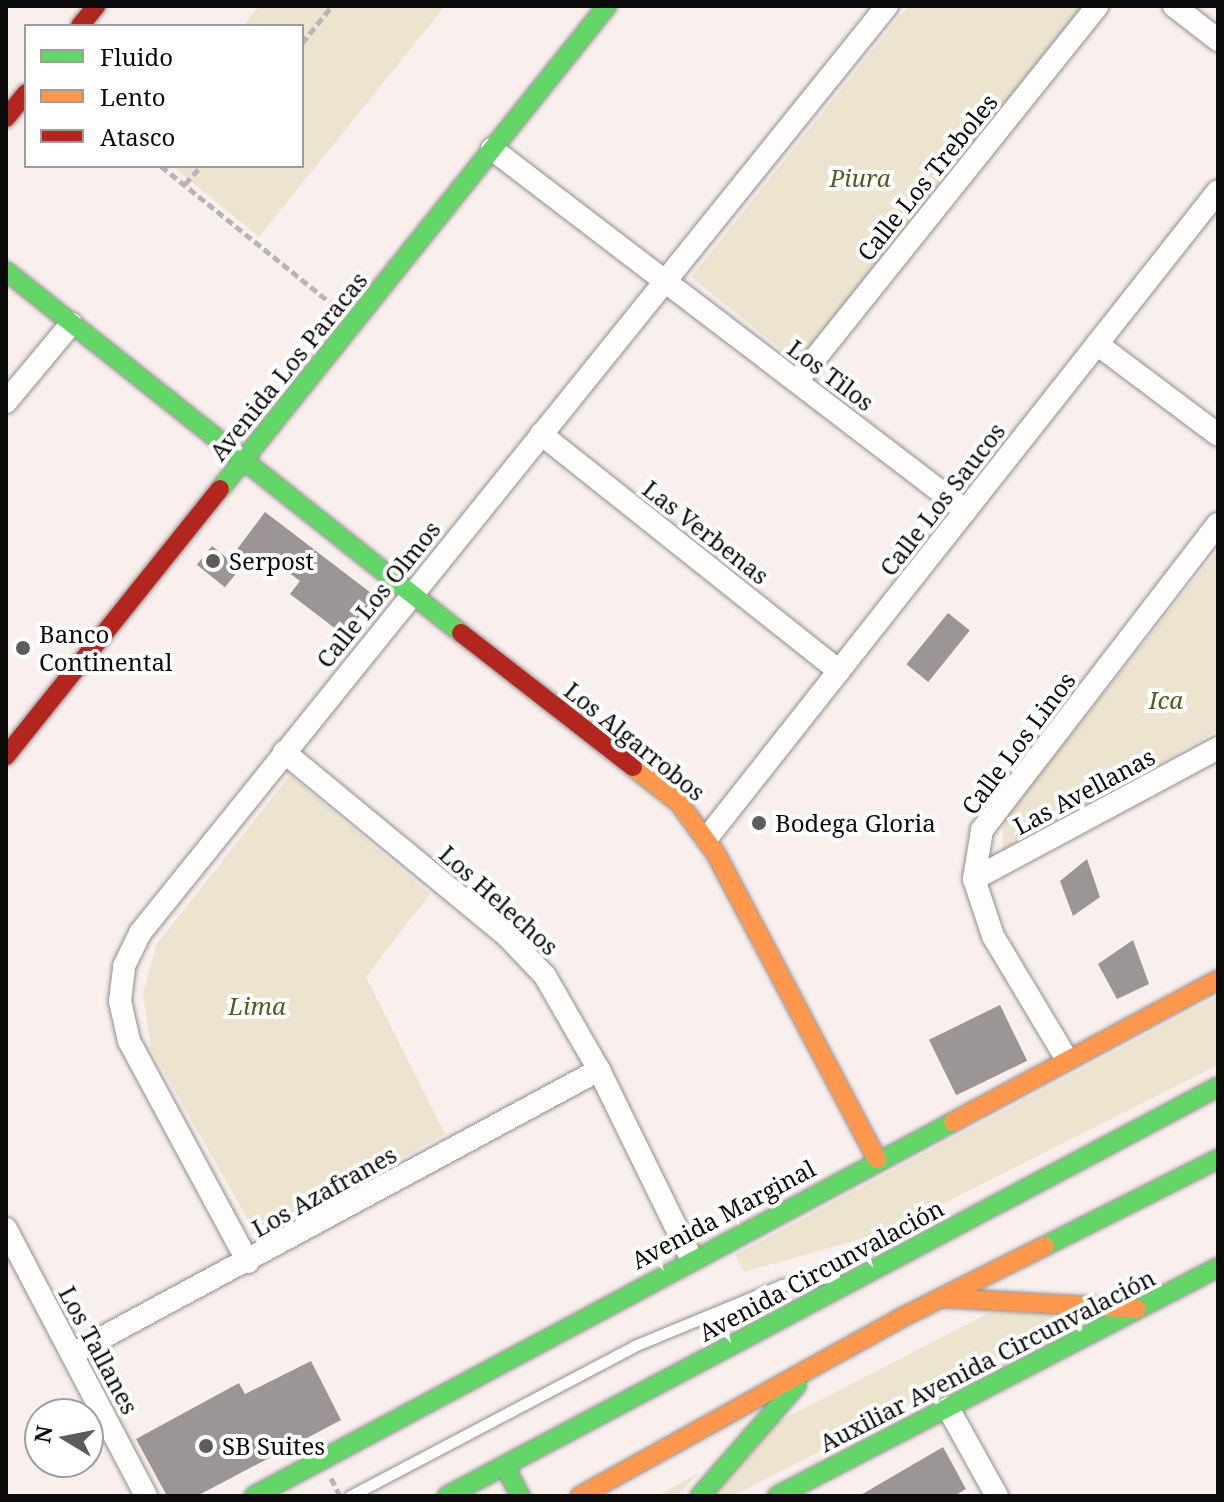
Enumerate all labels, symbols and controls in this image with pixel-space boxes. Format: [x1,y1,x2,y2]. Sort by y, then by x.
legend [24,24,304,168]
text: Fluido [100,40,173,73]
text: Lento [100,80,166,113]
street label: Calle Los Treboles [851,88,1003,266]
text: Atasco [100,120,175,153]
park label: Piura [829,164,891,192]
street label: Avenida Los Paracas [203,266,373,466]
street label: Los Tilos [782,333,880,417]
street label: Calle Los Saucos [873,417,1011,581]
street label: Las Verbenas [637,474,775,590]
street label: Calle Los Olmos [310,515,446,673]
place label: Serpost [229,547,314,575]
marker: Serpost [204,552,222,570]
place label: Banco Continental [39,620,172,676]
marker: Banco Continental [14,639,32,657]
street label: Calle Los Linos [955,666,1081,820]
street label: Los Algarrobos [559,676,711,806]
park label: Ica [1149,686,1183,714]
street label: Las Avellanas [1008,742,1160,840]
place label: Bodega Gloria [775,809,936,837]
marker: Bodega Gloria [750,814,768,832]
street label: Los Helechos [434,839,564,961]
park label: Lima [228,992,286,1020]
street label: Los Azafranes [247,1139,401,1243]
street label: Avenida Marginal [626,1153,820,1275]
street label: Avenida Circunvalación [694,1193,948,1347]
street label: Auxiliar Avenida Circunvalación [814,1263,1160,1457]
street label: Los Tallanes [53,1281,145,1419]
north arrow [24,1398,104,1478]
text: N [26,1423,59,1445]
place label: SB Suites [222,1432,325,1460]
marker: SB Suites [197,1437,215,1455]

